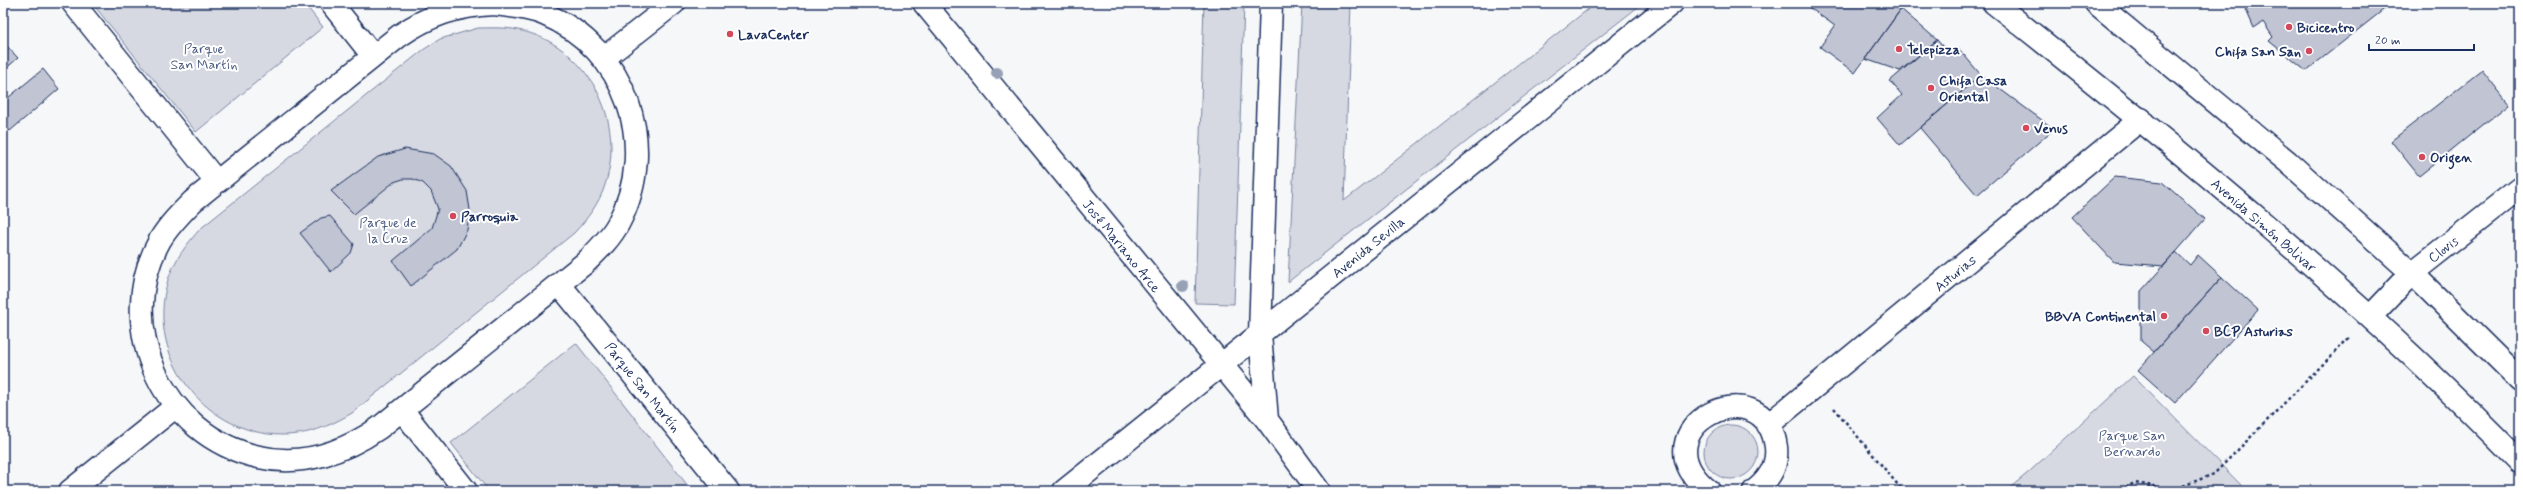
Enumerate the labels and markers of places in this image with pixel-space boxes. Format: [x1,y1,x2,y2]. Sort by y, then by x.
place label: Bicicentro [2297,19,2354,37]
marker: Bicicentro [2284,22,2294,32]
place label: LavaCenter [738,26,809,44]
marker: LavaCenter [725,29,735,39]
place label: Telepizza [1907,41,1960,59]
place label: Chifa San San [2215,43,2301,61]
marker: Telepizza [1894,44,1904,54]
marker: Chifa San San [2304,46,2314,56]
place label: Chifa Casa Oriental [1939,72,2007,106]
marker: Chifa Casa Oriental [1926,83,1936,93]
place label: Venus [2034,120,2068,138]
marker: Venus [2021,123,2031,133]
place label: Origen [2430,149,2473,170]
marker: Origen [2417,152,2427,162]
place label: Parroquia [461,208,519,226]
marker: Parroquia [448,211,458,221]
place label: BBVA Continental [2045,308,2156,326]
marker: BBVA Continental [2159,311,2169,321]
place label: BCP Asturias [2214,323,2294,341]
marker: BCP Asturias [2201,326,2211,336]

